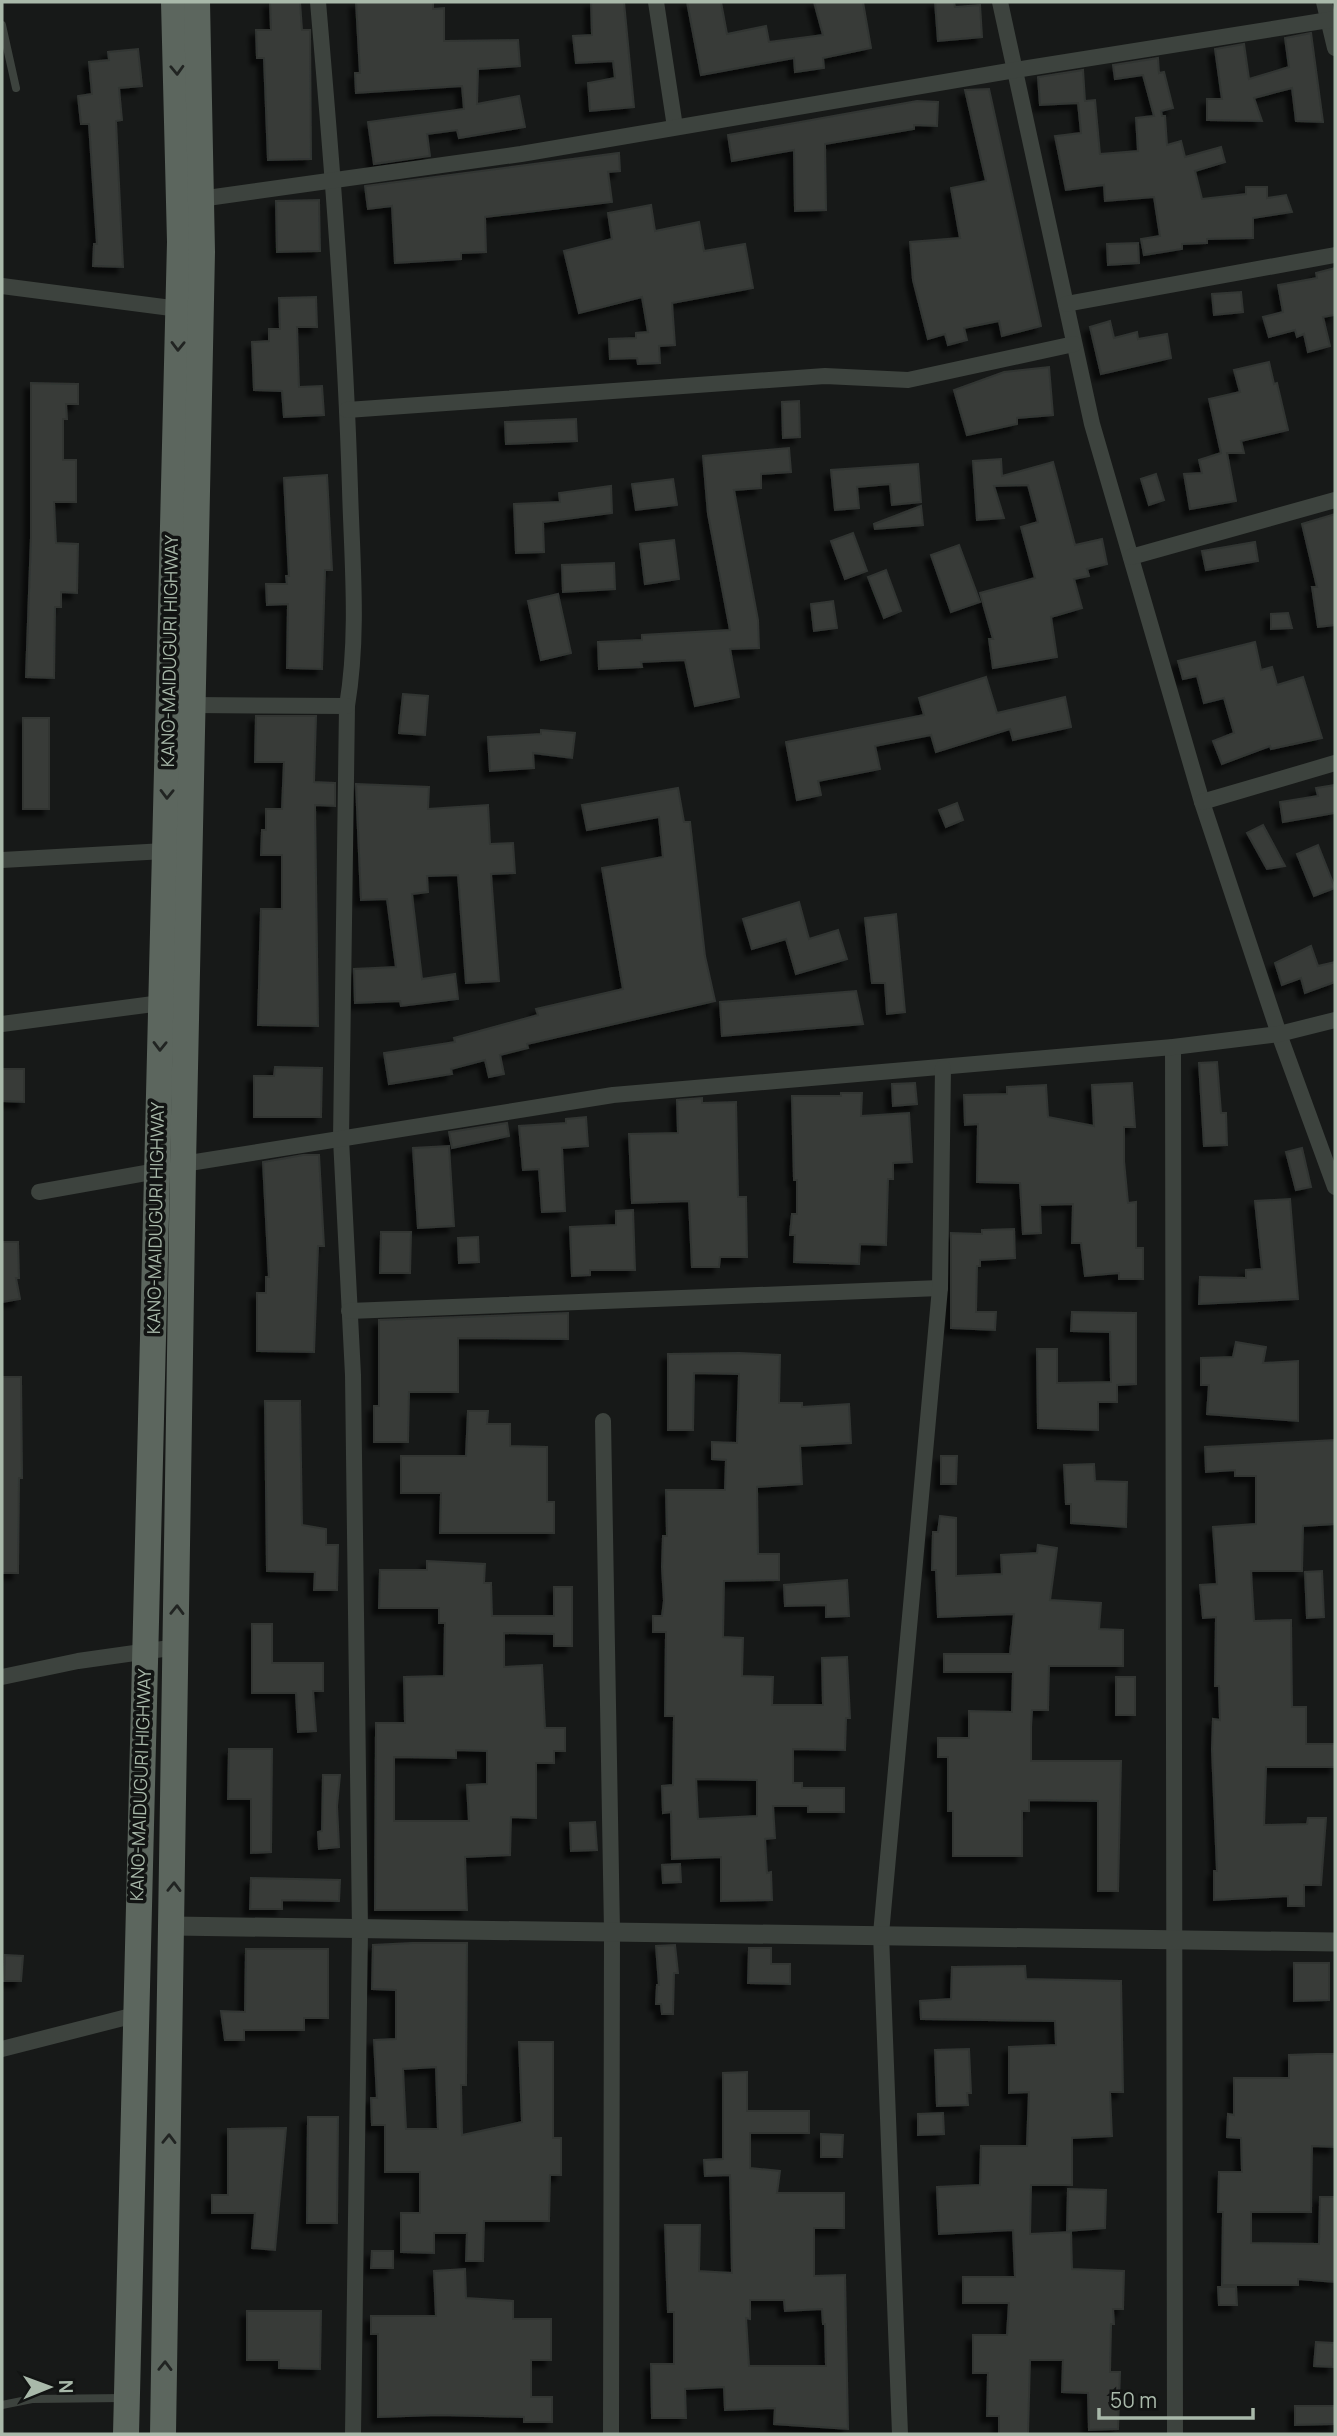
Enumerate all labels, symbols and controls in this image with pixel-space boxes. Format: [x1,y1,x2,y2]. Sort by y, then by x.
one-way arrow [169,65,184,76]
one-way arrow [170,342,186,352]
street label: KANO-MAIDUGURI HIGHWAY [155,534,183,767]
one-way arrow [159,789,174,800]
one-way arrow [152,1041,168,1052]
street label: KANO-MAIDUGURI HIGHWAY [141,1101,169,1334]
one-way arrow [169,1604,185,1615]
street label: KANO-MAIDUGURI HIGHWAY [124,1667,156,1902]
one-way arrow [166,1881,181,1892]
one-way arrow [161,2133,177,2143]
north arrow [14,2352,84,2422]
one-way arrow [157,2360,172,2371]
scale bar [1099,2376,1253,2420]
text: N [53,2380,79,2394]
text: 50 m [1110,2386,1157,2414]

